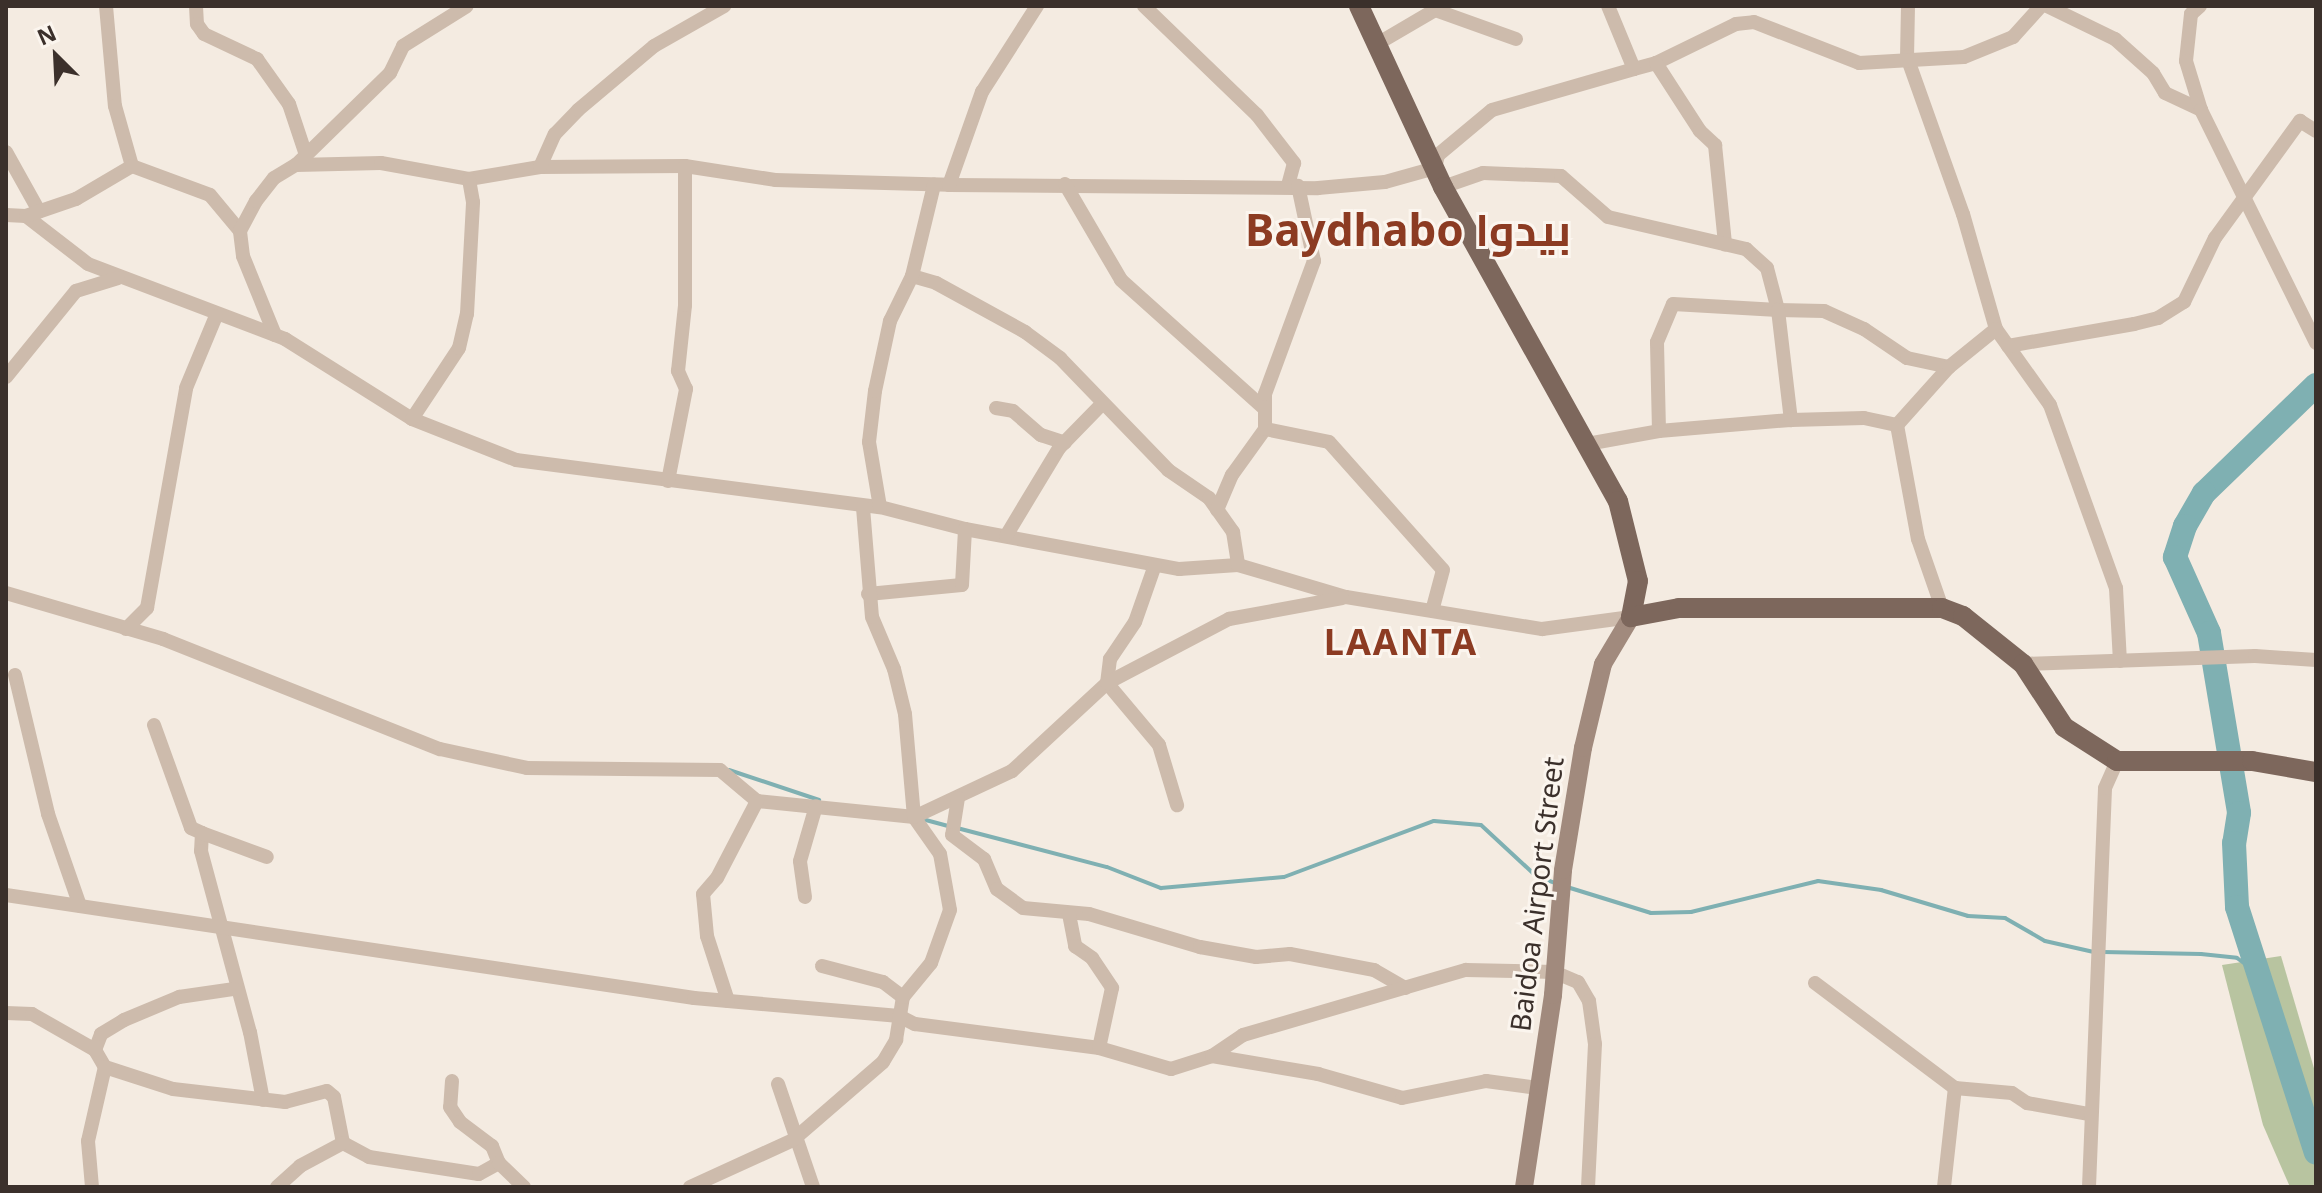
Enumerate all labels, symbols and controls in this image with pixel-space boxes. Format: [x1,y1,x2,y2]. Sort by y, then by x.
north arrow [16,16,96,96]
text: N [32,17,61,51]
district label: Baydhabo بيدوا [1245,203,1571,255]
district label: LAANTA [1324,620,1478,664]
street label: Baidoa Airport Street [1502,755,1570,1033]

